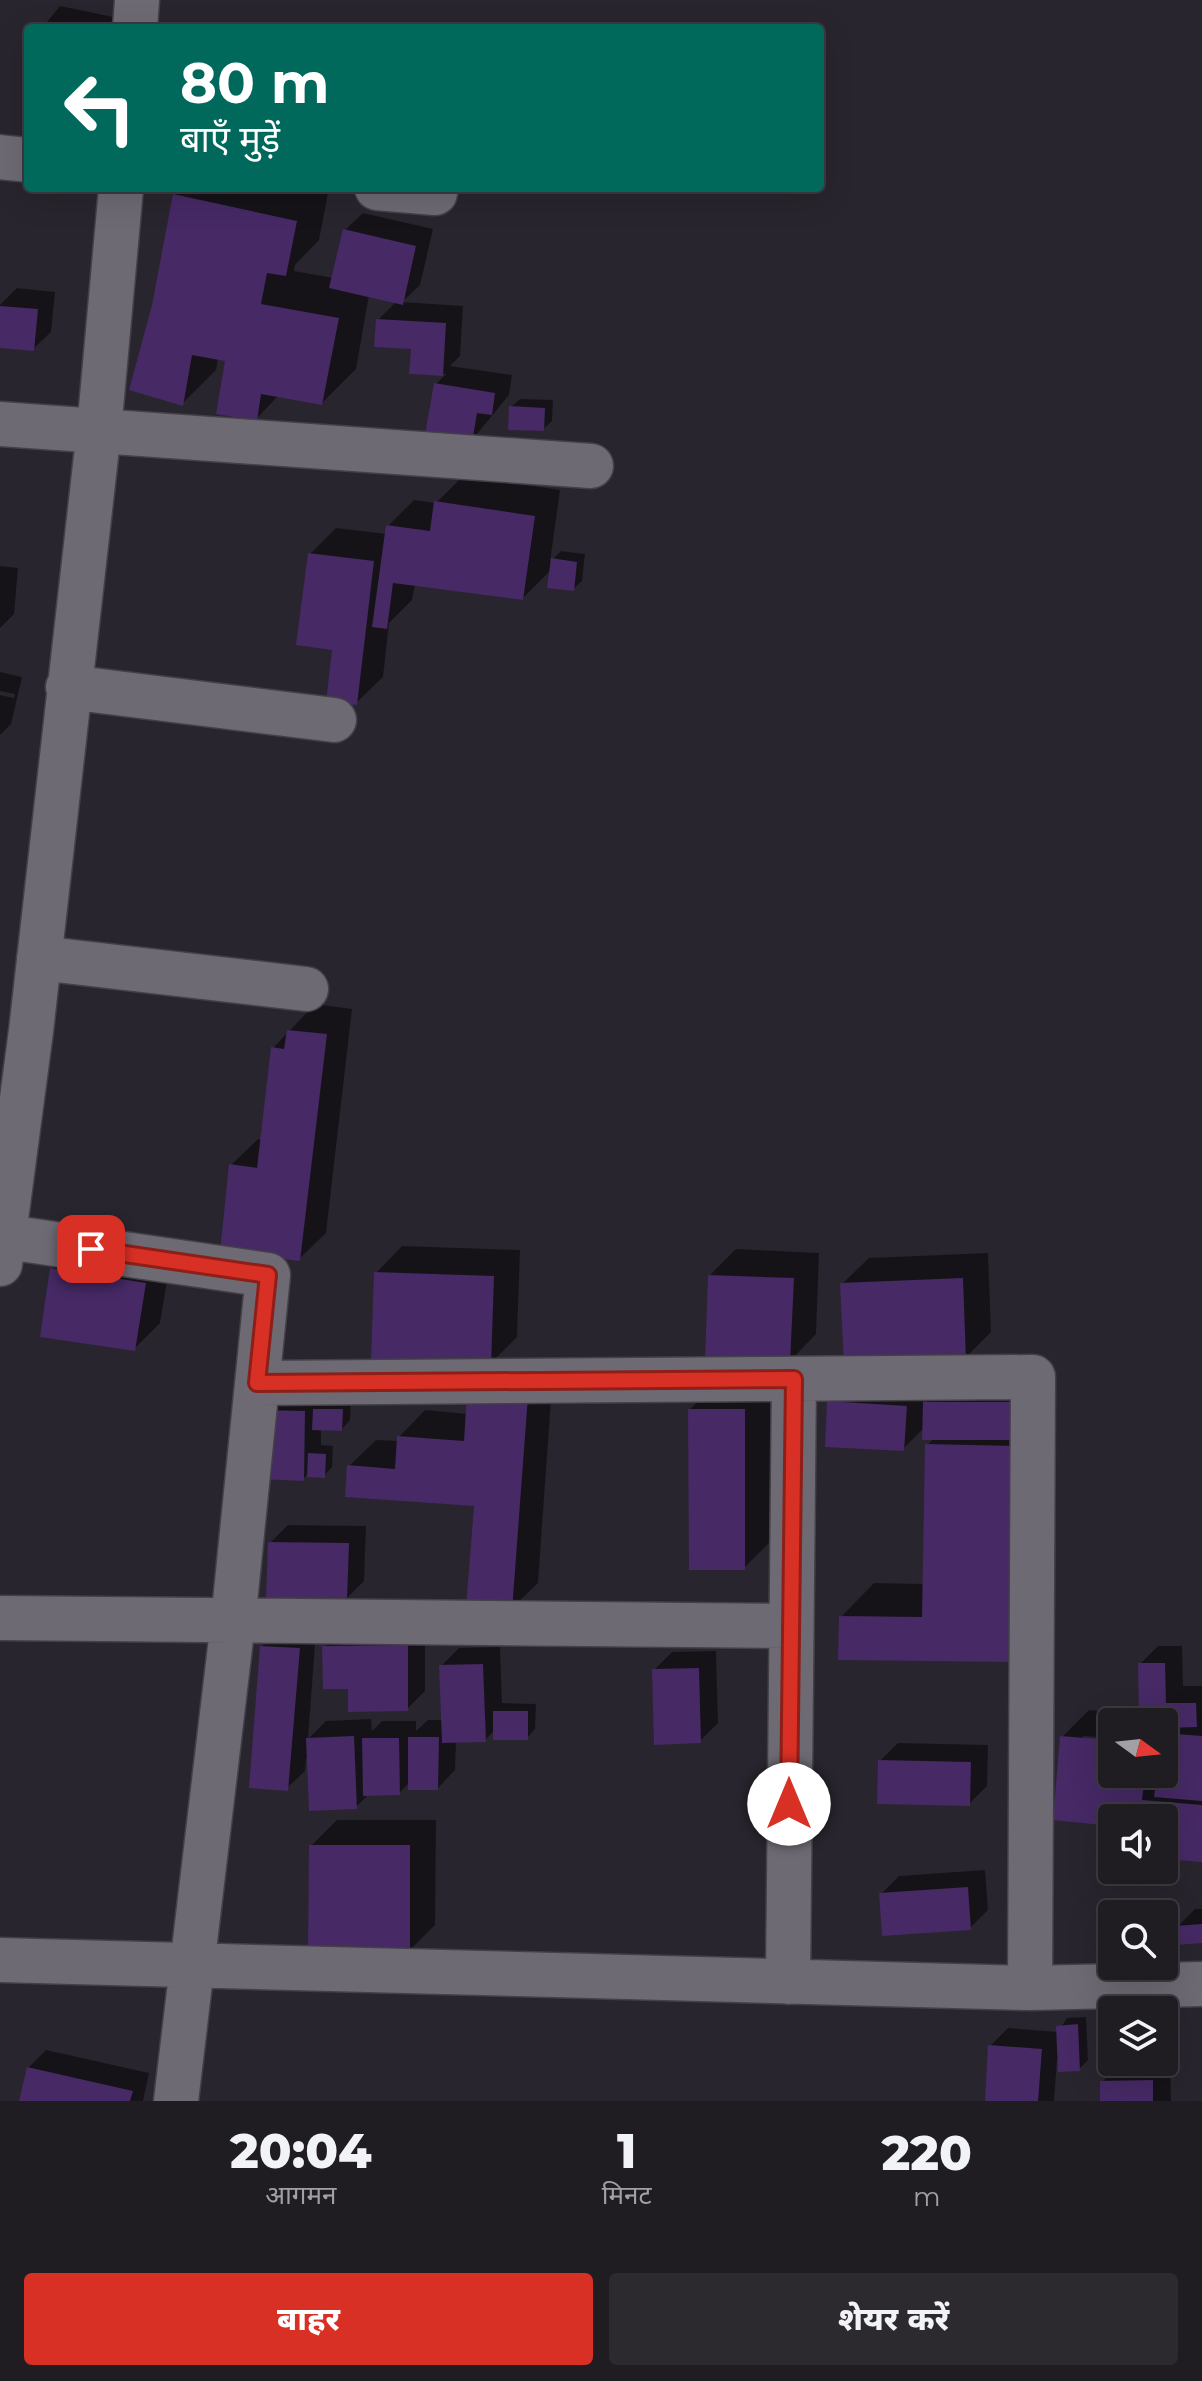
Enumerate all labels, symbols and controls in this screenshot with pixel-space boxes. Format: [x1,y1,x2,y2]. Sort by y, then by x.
text: 80 m [180,49,330,117]
icon: left [48,56,152,160]
text: बाएँ मुड़ें [180,117,280,161]
pin [57,1215,125,1283]
icon: arrive [69,1227,113,1271]
north arrow [1098,1708,1178,1788]
map controls [1098,1708,1178,2076]
position arrow [747,1762,831,1846]
button: sound [1098,1804,1178,1884]
button: search [1098,1900,1178,1980]
button: layers [1098,1996,1178,2076]
text: 20:04 [230,2122,372,2180]
text: 1 [617,2122,636,2180]
text: 220 [882,2124,972,2182]
text: आगमन [265,2179,336,2211]
text: मिनट [602,2179,652,2211]
text: m [913,2181,941,2213]
button: बाहर [24,2273,593,2365]
button: शेयर करें [609,2273,1178,2365]

